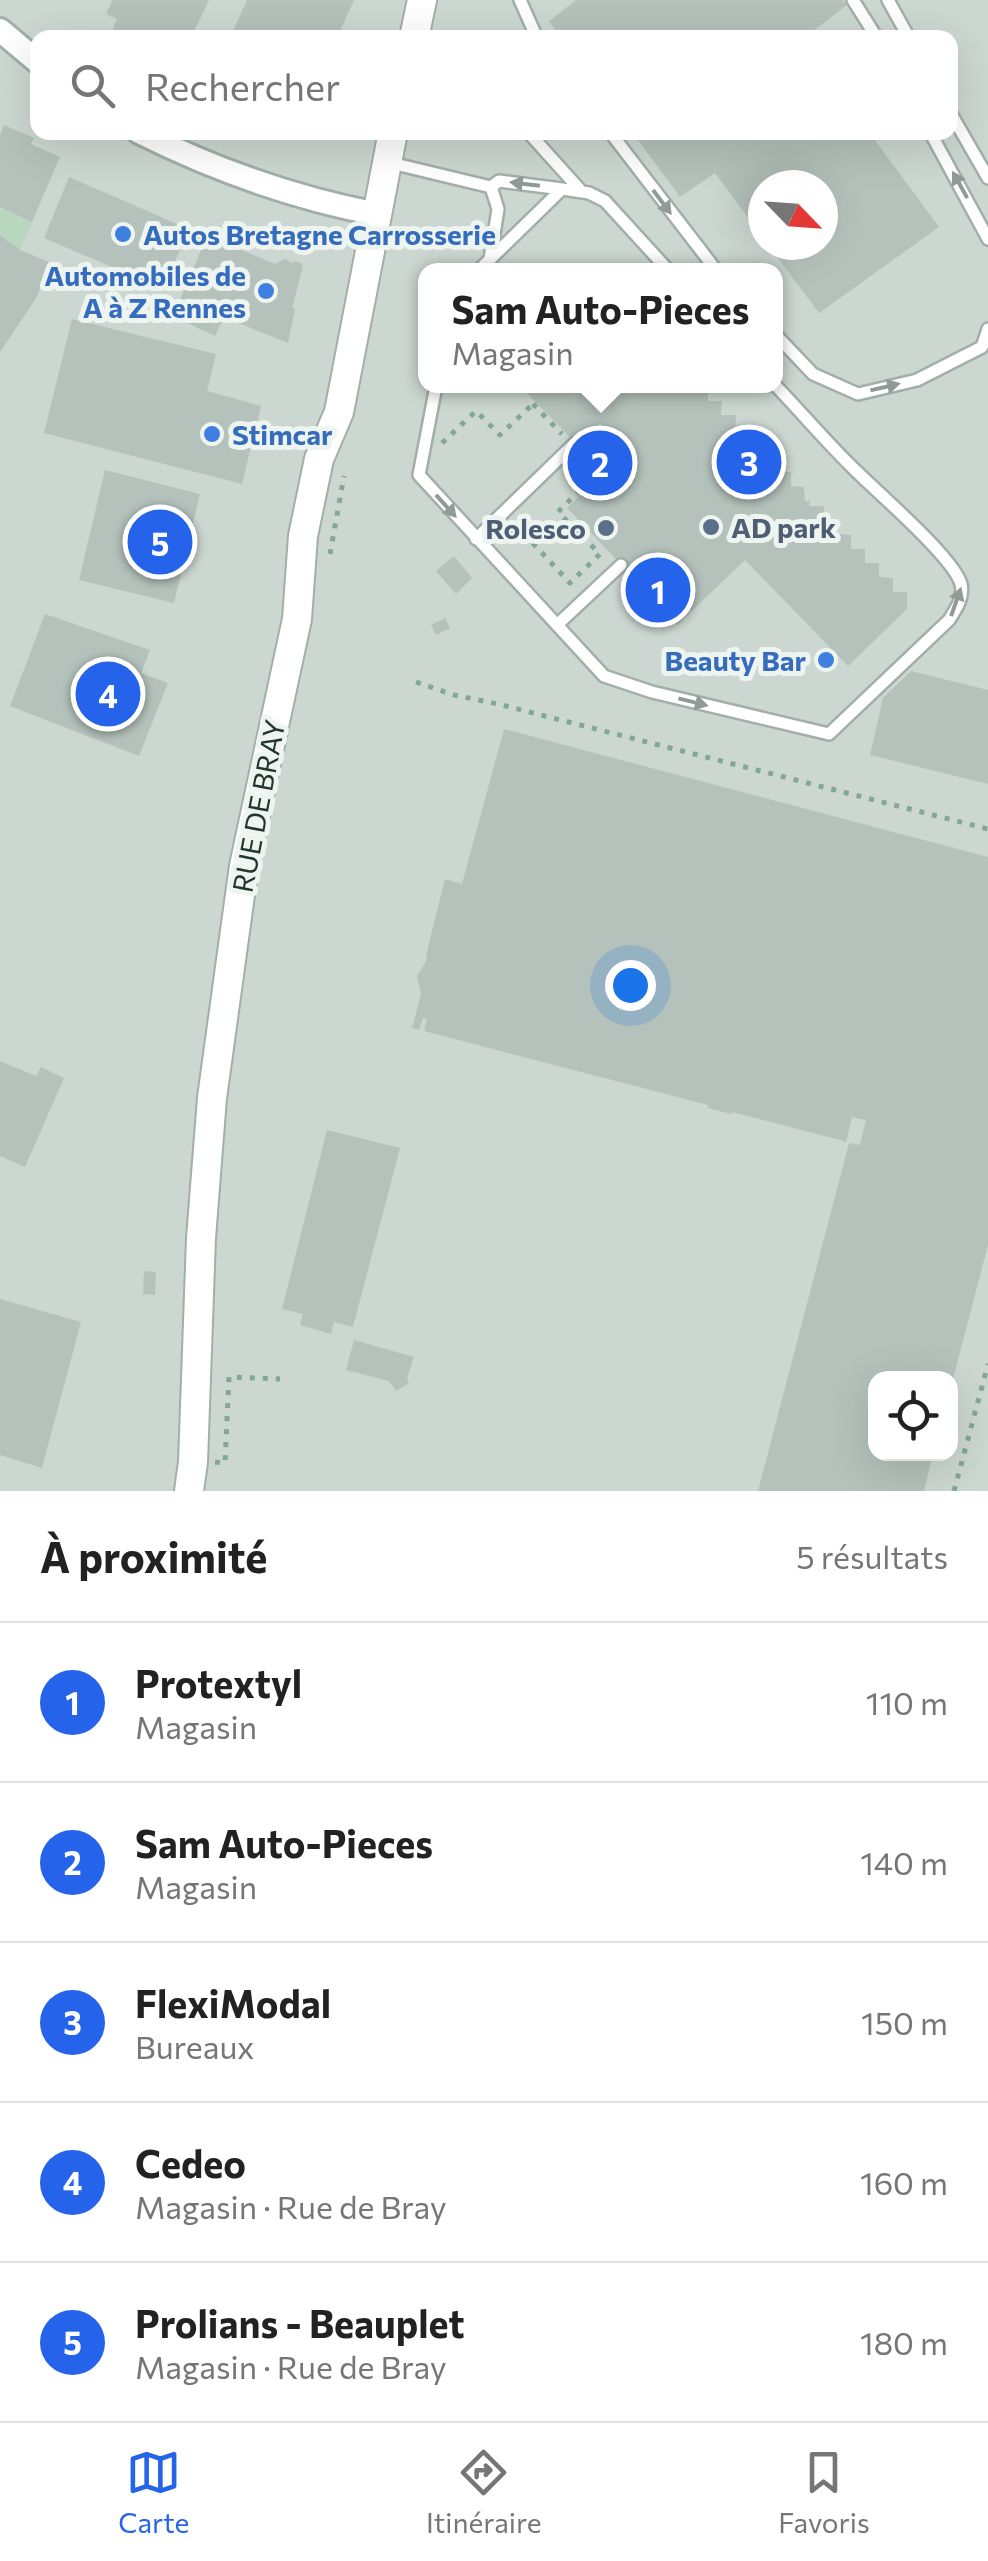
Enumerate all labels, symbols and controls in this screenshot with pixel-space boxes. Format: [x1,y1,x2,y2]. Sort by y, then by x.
search box [30,30,958,140]
icon: search [65,58,120,113]
text: Rechercher [145,62,340,109]
north arrow [748,170,838,260]
one-way arrow [952,171,969,199]
one-way arrow [509,176,541,192]
one-way arrow [652,189,672,215]
place label: Autos Bretagne Carrosserie [143,217,496,251]
marker: Autos Bretagne Carrosserie [112,223,134,245]
place label: Automobiles de A à Z Rennes [44,258,246,324]
popup [418,263,783,393]
marker: Automobiles de A à Z Rennes [255,280,277,302]
text: Sam Auto-Pieces [451,285,750,332]
text: Magasin [451,332,574,372]
one-way arrow [870,379,901,394]
place label: Stimcar [232,417,333,451]
marker: Stimcar [201,423,223,445]
pin: 3 [716,424,782,500]
pin: 2 [568,426,632,500]
one-way arrow [434,494,457,518]
pin: 5 [128,504,192,580]
place label: AD park [731,510,836,544]
place label: Rolesco [485,511,586,545]
marker: AD park [700,516,722,538]
marker: Rolesco [595,517,617,539]
pin: 1 [626,552,690,628]
one-way arrow [949,587,964,617]
place label: Beauty Bar [665,643,806,677]
marker: Beauty Bar [815,649,837,671]
pin: 4 [76,656,140,732]
one-way arrow [678,695,709,710]
street label: RUE DE BRAY [225,717,291,895]
your location [605,960,656,1011]
map controls [868,1371,958,1461]
button: locate [868,1371,958,1461]
text: À proximité [40,1530,267,1582]
text: 5 résultats [796,1536,948,1576]
text: Protextyl [135,1659,302,1706]
text: 1 [65,1682,80,1722]
text: 110 m [866,1682,948,1722]
text: Magasin [135,1706,257,1746]
text: Sam Auto-Pieces [135,1819,433,1866]
text: 2 [63,1842,82,1882]
text: 140 m [860,1842,948,1882]
text: Magasin [135,1866,257,1906]
text: FlexiModal [135,1979,331,2026]
text: 3 [63,2002,82,2042]
text: 150 m [861,2002,948,2042]
text: Bureaux [135,2026,254,2066]
text: Cedeo [135,2139,246,2186]
text: 4 [63,2162,82,2202]
text: 160 m [860,2162,948,2202]
text: Magasin · Rue de Bray [135,2186,447,2226]
text: Prolians - Beauplet [135,2299,465,2346]
text: 5 [63,2322,82,2362]
text: 180 m [860,2322,948,2362]
text: Magasin · Rue de Bray [135,2346,447,2386]
tab: Carte [118,2445,189,2539]
tab: Itinéraire [426,2445,542,2539]
tab: Favoris [778,2445,870,2539]

